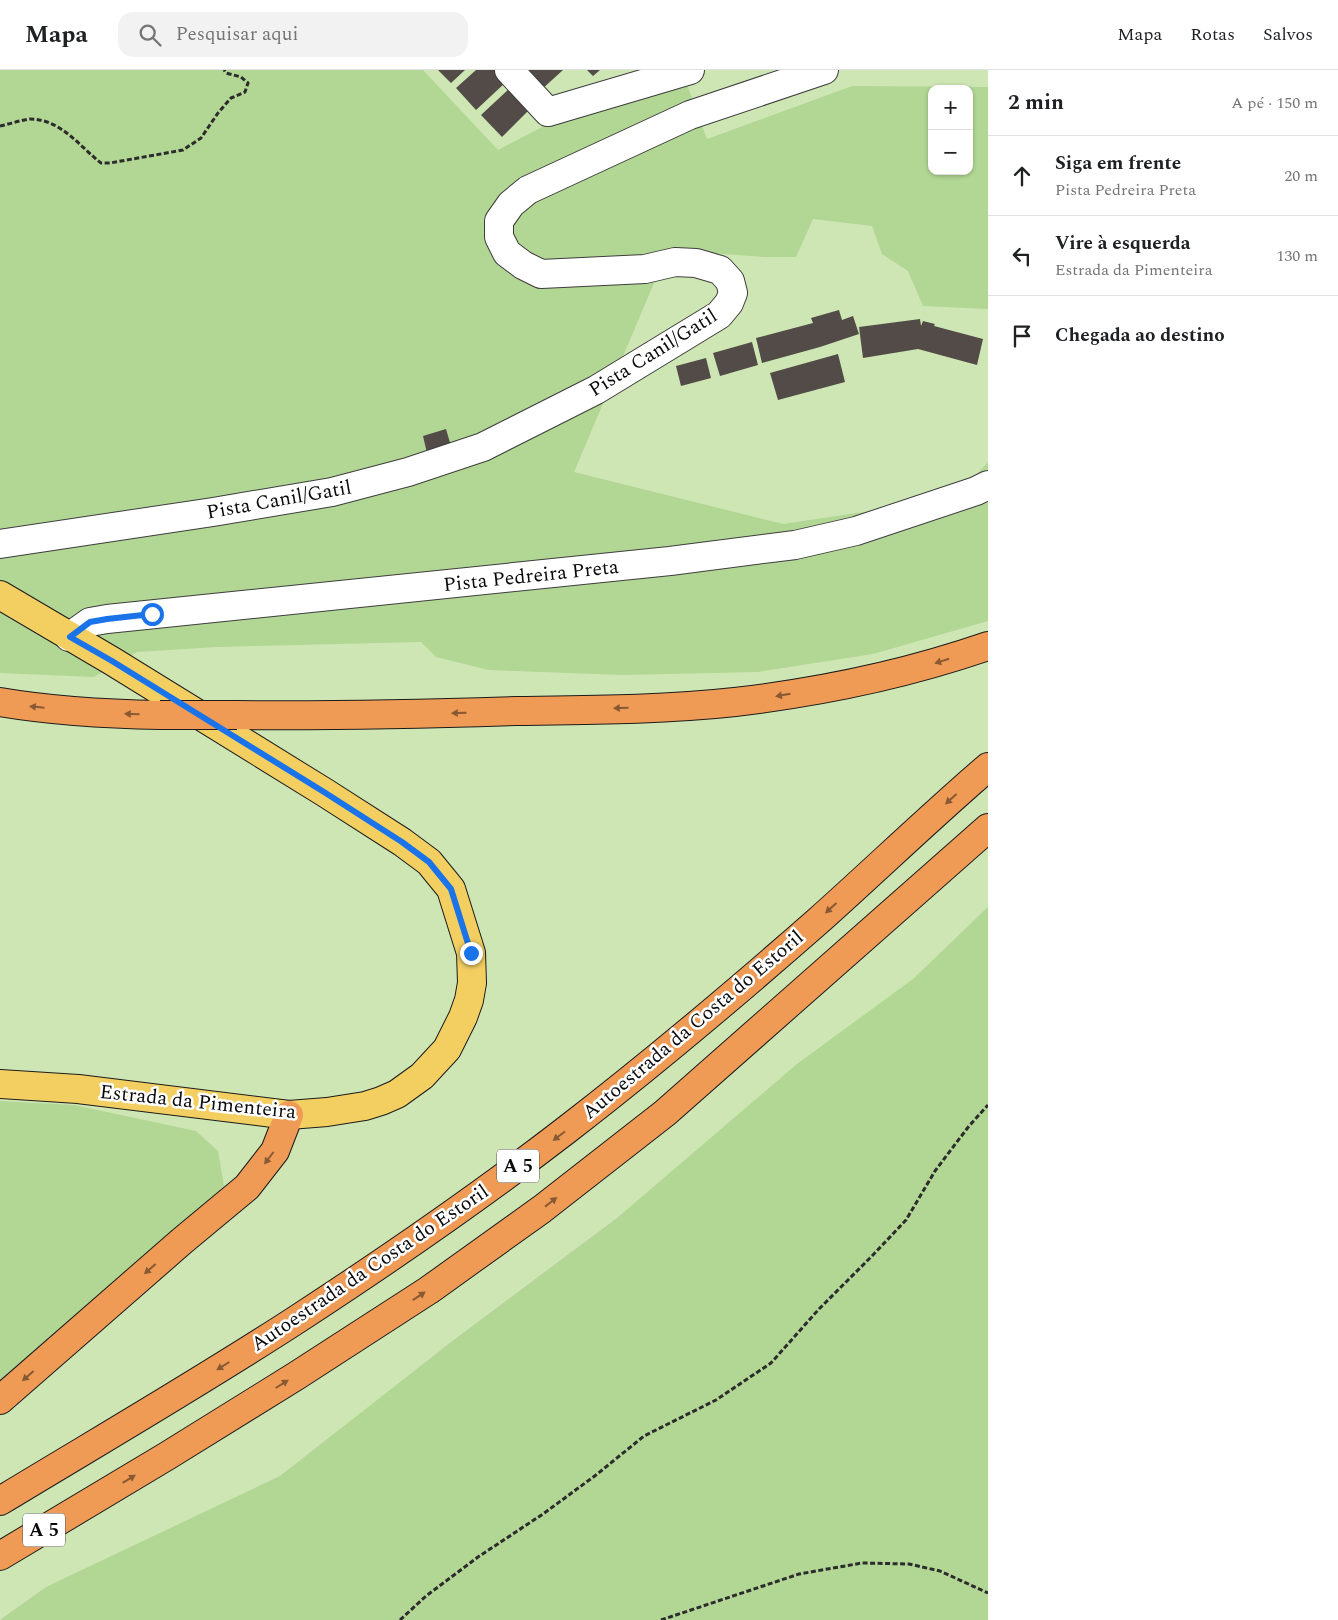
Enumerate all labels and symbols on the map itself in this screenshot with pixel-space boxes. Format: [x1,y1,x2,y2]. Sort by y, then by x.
street label: Pista Canil/Gatil [583,301,723,405]
street label: Pista Canil/Gatil [204,472,354,528]
street label: Pista Pedreira Preta [442,552,620,600]
route start [141,603,164,626]
one-way arrow [934,658,949,665]
one-way arrow [774,691,790,699]
one-way arrow [29,703,45,711]
one-way arrow [613,704,629,712]
one-way arrow [450,709,466,717]
one-way arrow [124,710,140,718]
one-way arrow [946,793,958,805]
one-way arrow [825,903,838,914]
street label: Autoestrada da Costa do Estoril [576,923,810,1127]
route end [460,942,483,965]
street label: Estrada da Pimenteira [98,1077,298,1127]
one-way arrow [553,1130,566,1141]
road number: A 5 [497,1150,539,1182]
one-way arrow [264,1152,274,1165]
street label: Autoestrada da Costa do Estoril [245,1177,495,1359]
one-way arrow [544,1196,557,1207]
one-way arrow [144,1263,157,1274]
one-way arrow [412,1292,425,1301]
one-way arrow [216,1361,229,1370]
one-way arrow [22,1370,35,1381]
one-way arrow [275,1380,289,1389]
one-way arrow [122,1474,135,1483]
road number: A 5 [23,1514,65,1546]

